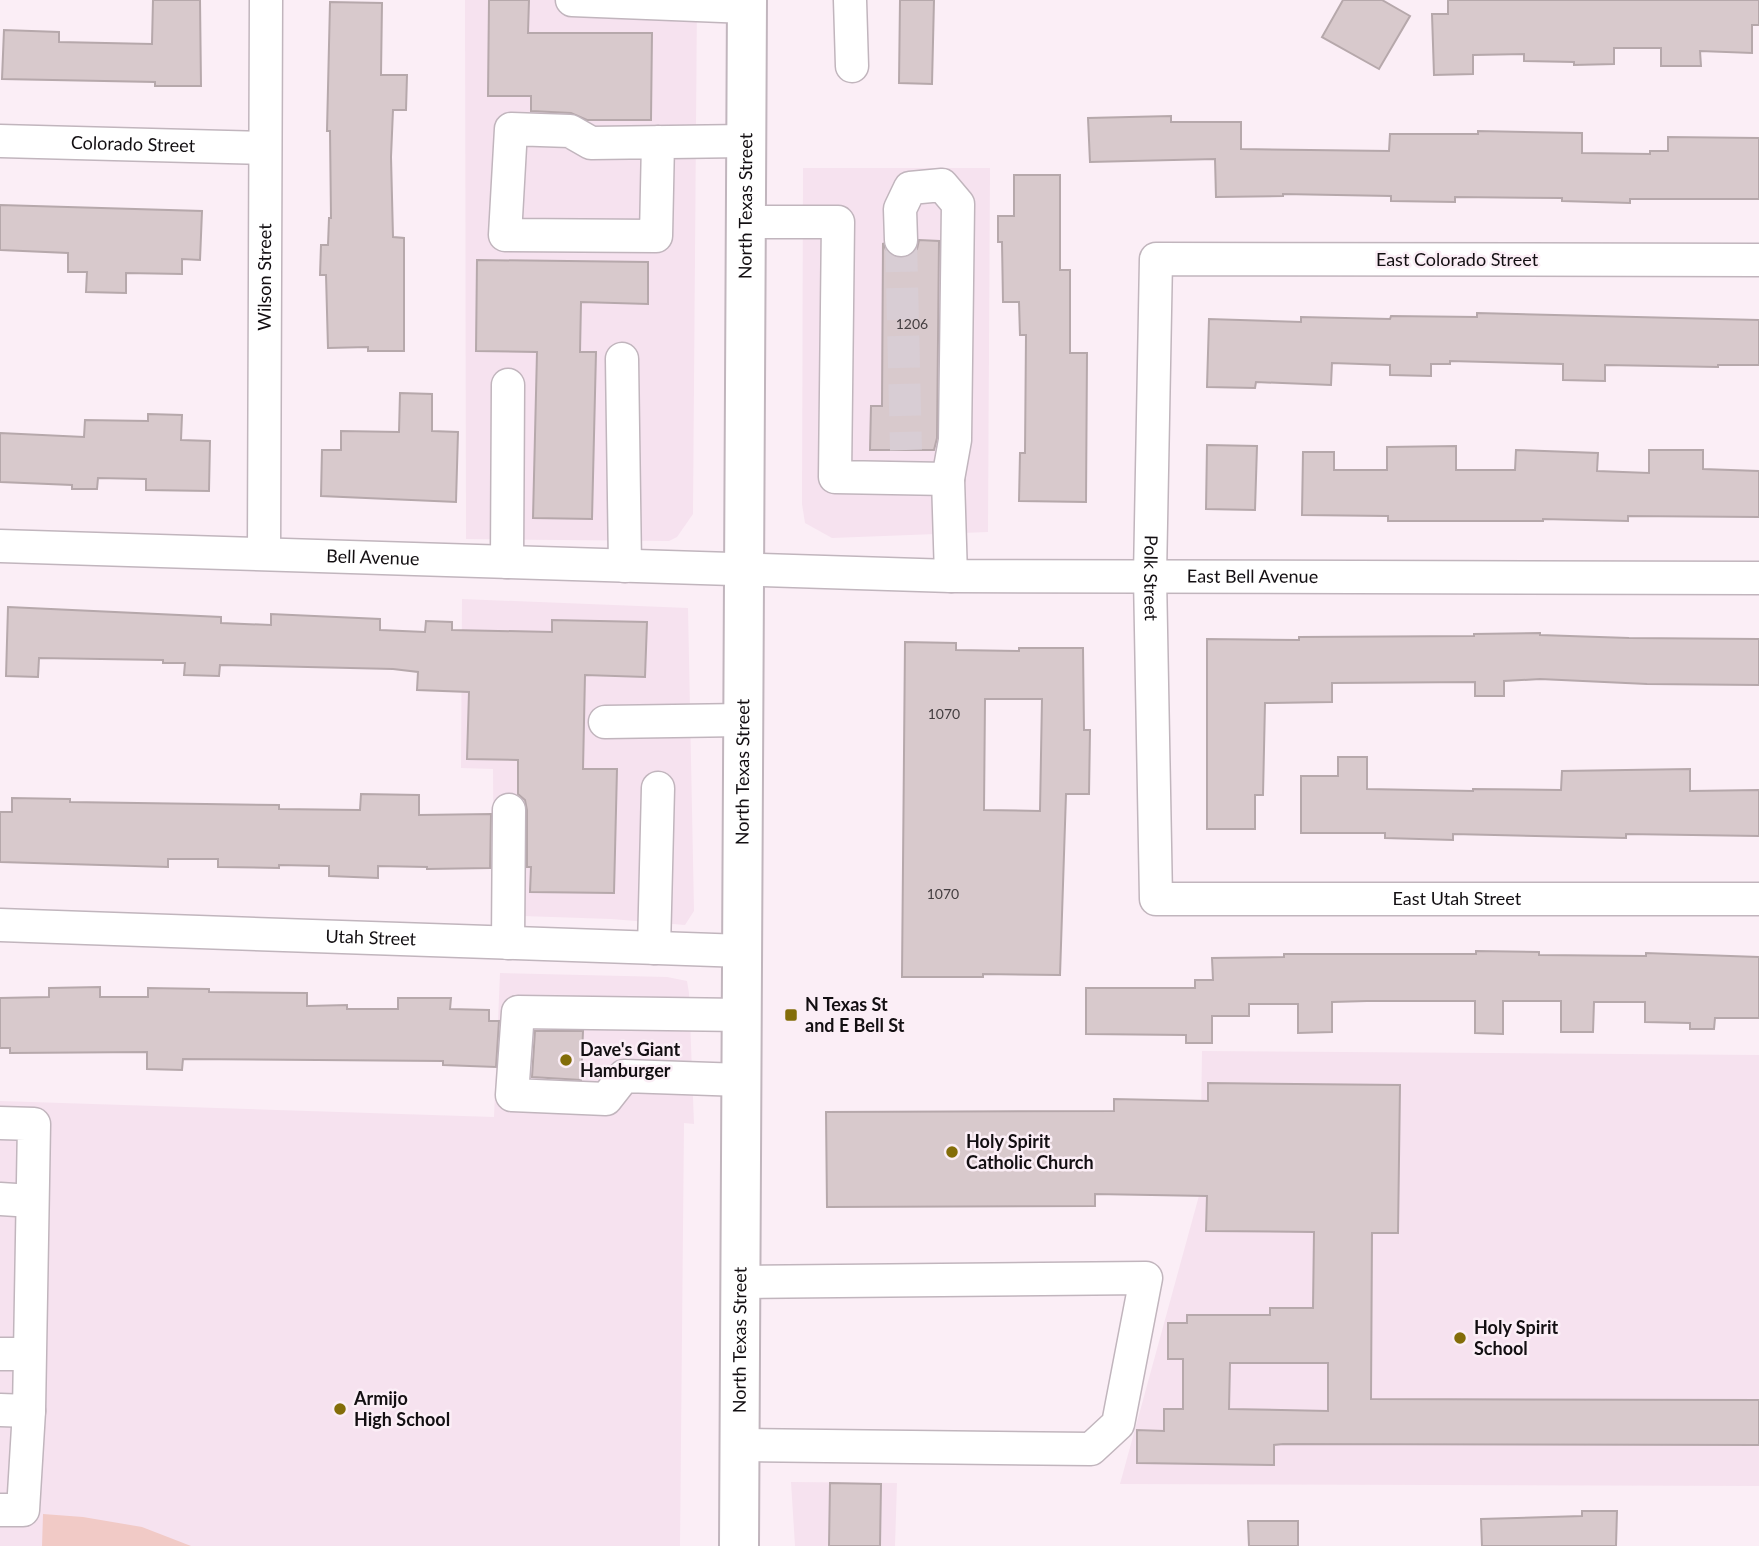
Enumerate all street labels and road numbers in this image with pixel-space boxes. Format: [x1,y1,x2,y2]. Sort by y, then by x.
street label: Colorado Street [71,131,196,156]
street label: North Texas Street [734,132,756,279]
street label: Wilson Street [253,223,275,331]
street label: East Colorado Street [1376,248,1539,270]
street label: Polk Street [1140,535,1163,622]
street label: Bell Avenue [326,544,420,569]
street label: East Bell Avenue [1187,565,1318,587]
street label: North Texas Street [731,698,753,845]
street label: East Utah Street [1393,887,1522,909]
street label: Utah Street [325,924,417,950]
street label: North Texas Street [728,1266,750,1413]

